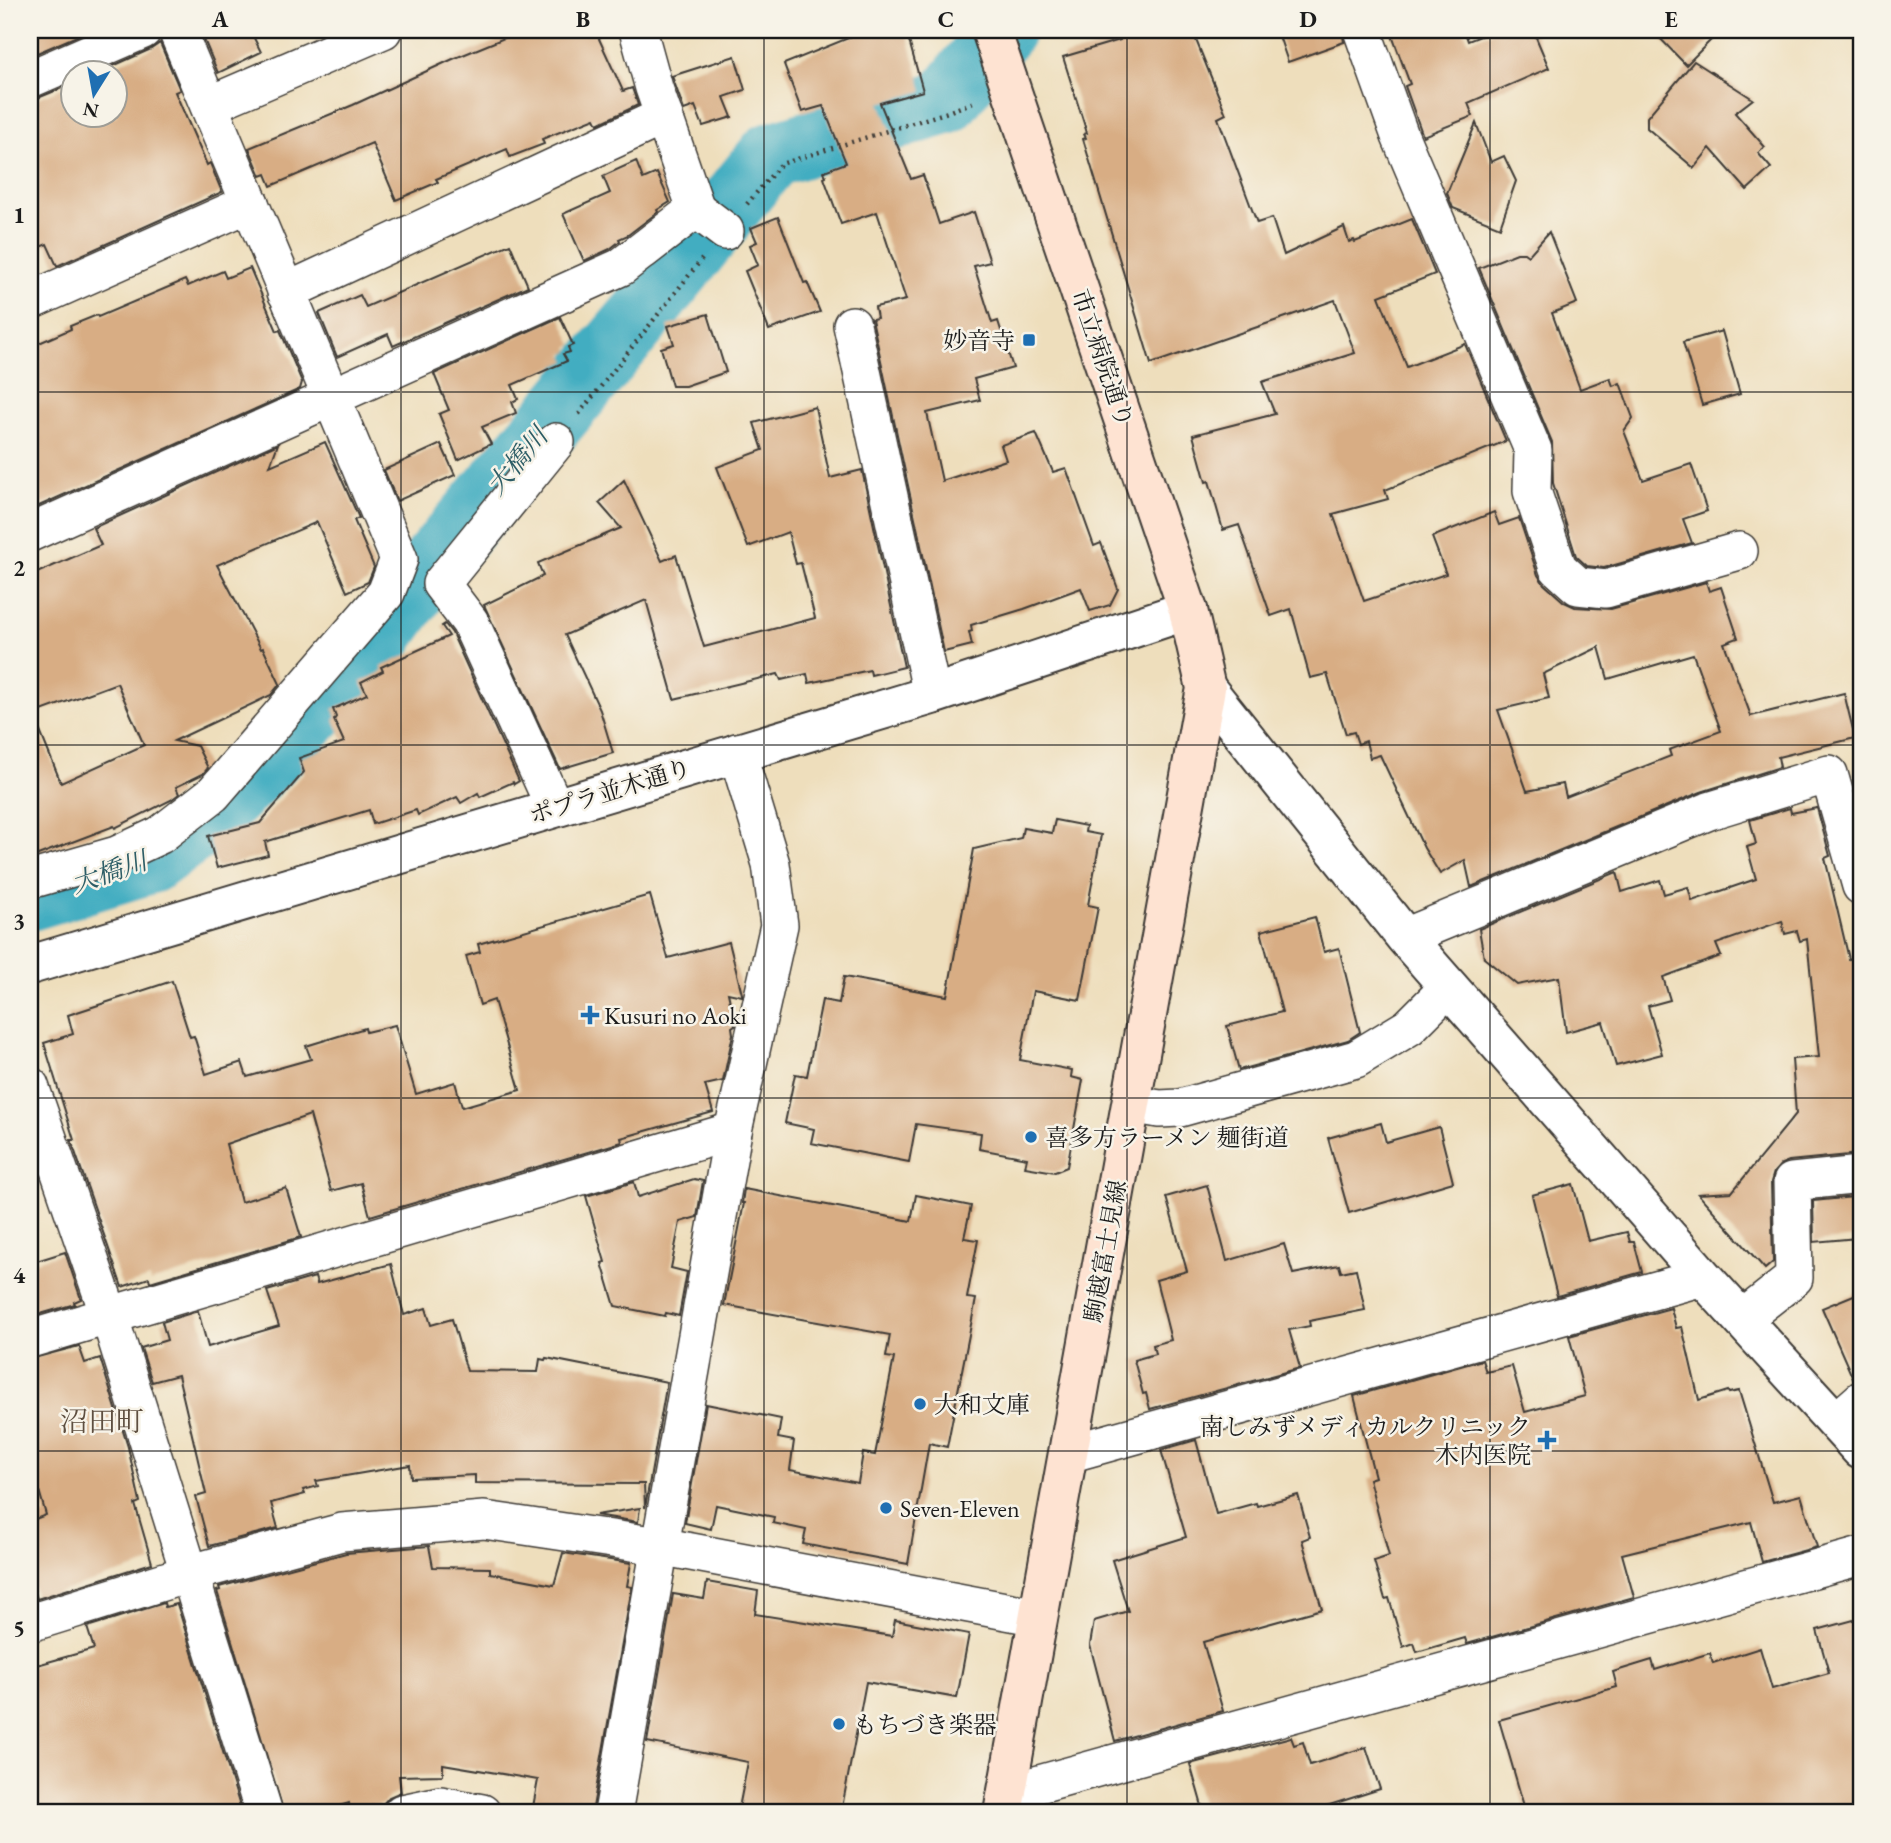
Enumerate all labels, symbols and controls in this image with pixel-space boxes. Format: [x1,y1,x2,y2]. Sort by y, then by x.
text: A [211,4,229,34]
text: B [576,4,590,34]
text: C [938,4,954,34]
text: D [1299,4,1317,34]
text: E [1664,4,1678,34]
north arrow [60,60,130,130]
text: N [80,96,101,124]
text: 1 [13,200,25,230]
street label: 市立病院通り [1065,285,1141,431]
place label: 妙音寺 [943,325,1015,356]
marker: 妙音寺 [1021,332,1037,348]
water label: 大橋川 [479,418,557,502]
text: 2 [13,553,25,583]
street label: ポプラ並木通り [525,752,695,830]
water label: 大橋川 [67,842,154,901]
text: 3 [13,906,25,936]
place label: Kusuri no Aoki [604,1000,747,1031]
marker: Kusuri no Aoki [582,1007,598,1023]
place label: 喜多方ラーメン 麺街道 [1045,1122,1289,1153]
marker: 喜多方ラーメン 麺街道 [1023,1129,1039,1145]
street label: 駒越富士見線 [1077,1177,1133,1325]
text: 4 [13,1260,26,1290]
place label: 大和文庫 [934,1389,1030,1420]
marker: 大和文庫 [912,1396,928,1412]
district label: 沼田町 [60,1403,144,1439]
place label: 南しみずメディカルクリニック 木内医院 [1200,1411,1531,1470]
marker: 南しみずメディカルクリニック 木内医院 [1537,1430,1557,1450]
place label: Seven-Eleven [900,1493,1020,1524]
marker: Seven-Eleven [878,1500,894,1516]
text: 5 [13,1613,25,1643]
place label: もちづき楽器 [853,1709,997,1740]
marker: もちづき楽器 [831,1716,847,1732]

